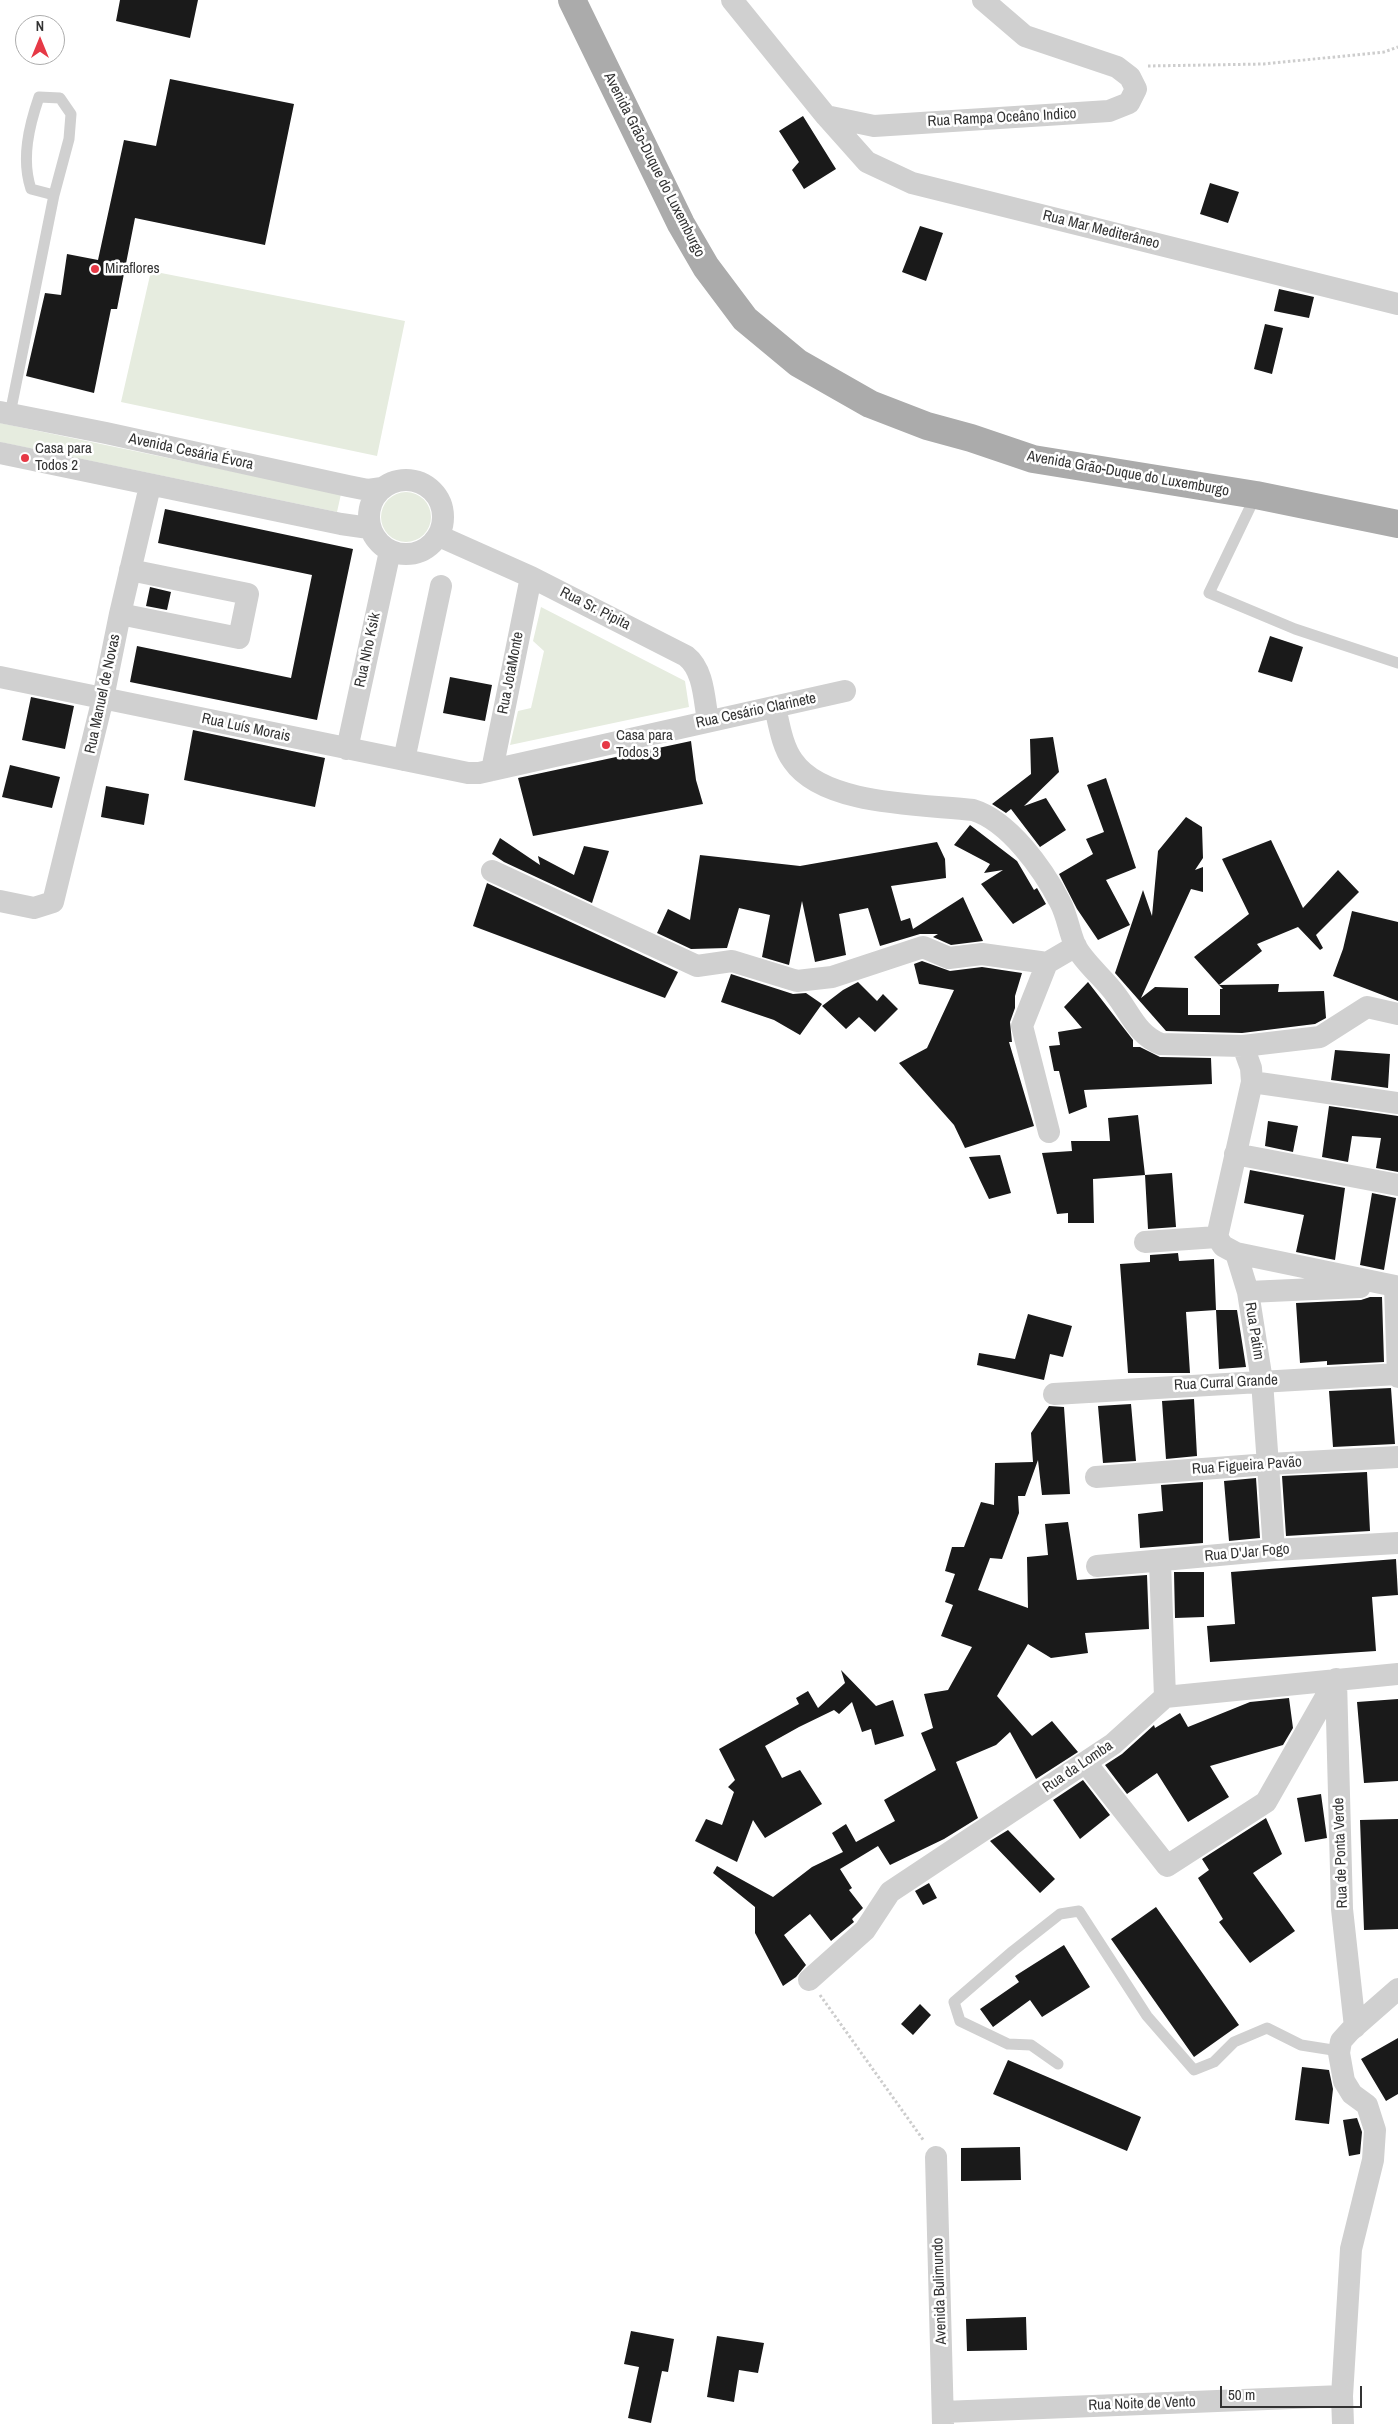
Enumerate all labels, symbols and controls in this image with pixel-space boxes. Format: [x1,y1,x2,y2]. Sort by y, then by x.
north arrow [15,15,65,65]
text: N [36,17,44,35]
street label: Avenida Grão-Duque do Luxemburgo [599,70,709,260]
street label: Rua Rampa Oceâno Indico [927,105,1077,131]
street label: Rua Mar Mediterâneo [1041,207,1161,253]
place label: Miraflores [105,260,160,278]
marker: Miraflores [89,263,101,275]
street label: Avenida Cesária Évora [127,430,255,474]
place label: Casa para Todos 2 [35,440,92,475]
street label: Avenida Grão-Duque do Luxemburgo [1026,447,1230,501]
marker: Casa para Todos 2 [19,452,31,464]
street label: Rua Sr. Pipita [557,584,633,634]
street label: Rua Nho Ksik [351,611,385,689]
street label: Rua JotaMonte [494,630,528,716]
street label: Rua Manuel de Novas [82,633,124,755]
street label: Rua Cesário Clarinete [694,689,818,733]
street label: Rua Luís Morais [200,710,292,746]
place label: Casa para Todos 3 [616,727,673,762]
marker: Casa para Todos 3 [600,739,612,751]
street label: Rua Patim [1241,1301,1267,1361]
street label: Rua Curral Grande [1174,1371,1278,1395]
street label: Rua Figueira Pavão [1191,1453,1303,1479]
street label: Rua D'Jar Fogo [1204,1540,1290,1566]
street label: Rua da Lomba [1040,1737,1116,1797]
street label: Rua de Ponta Verde [1330,1797,1352,1909]
street label: Avenida Bulimundo [929,2237,951,2345]
scale bar [1223,2376,1366,2408]
text: 50 m [1228,2384,1255,2405]
street label: Rua Noite de Vento [1088,2393,1196,2415]

